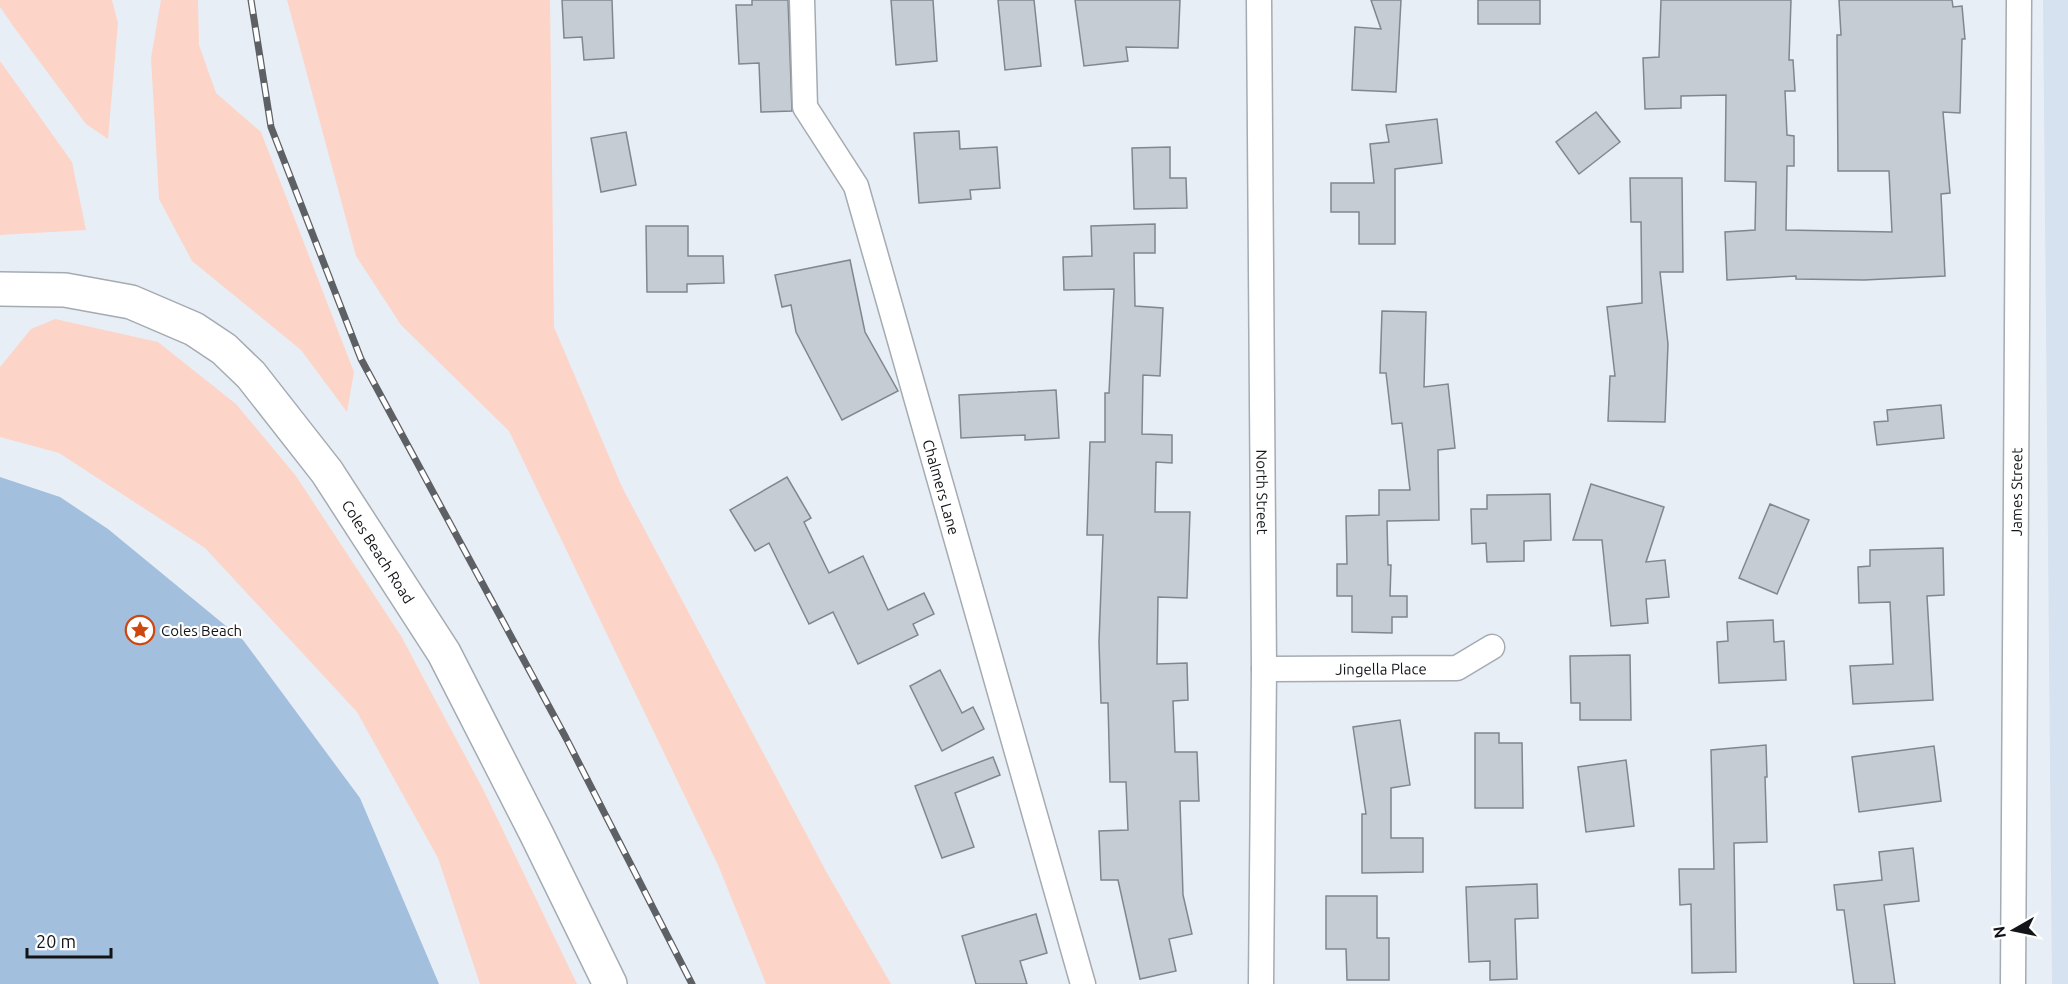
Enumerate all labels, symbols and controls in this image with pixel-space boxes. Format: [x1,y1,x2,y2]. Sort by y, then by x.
street label: Chalmers Lane [920,437,963,537]
street label: James Street [2007,448,2025,536]
street label: North Street [1254,449,1271,535]
street label: Coles Beach Road [339,497,418,606]
place icon: Coles Beach [124,614,156,646]
place label: Coles Beach [161,622,242,639]
street label: Jingella Place [1335,660,1427,677]
north arrow [1984,900,2044,960]
scale bar [27,921,111,959]
text: N [1989,925,2009,940]
text: 20 m [36,931,76,951]

